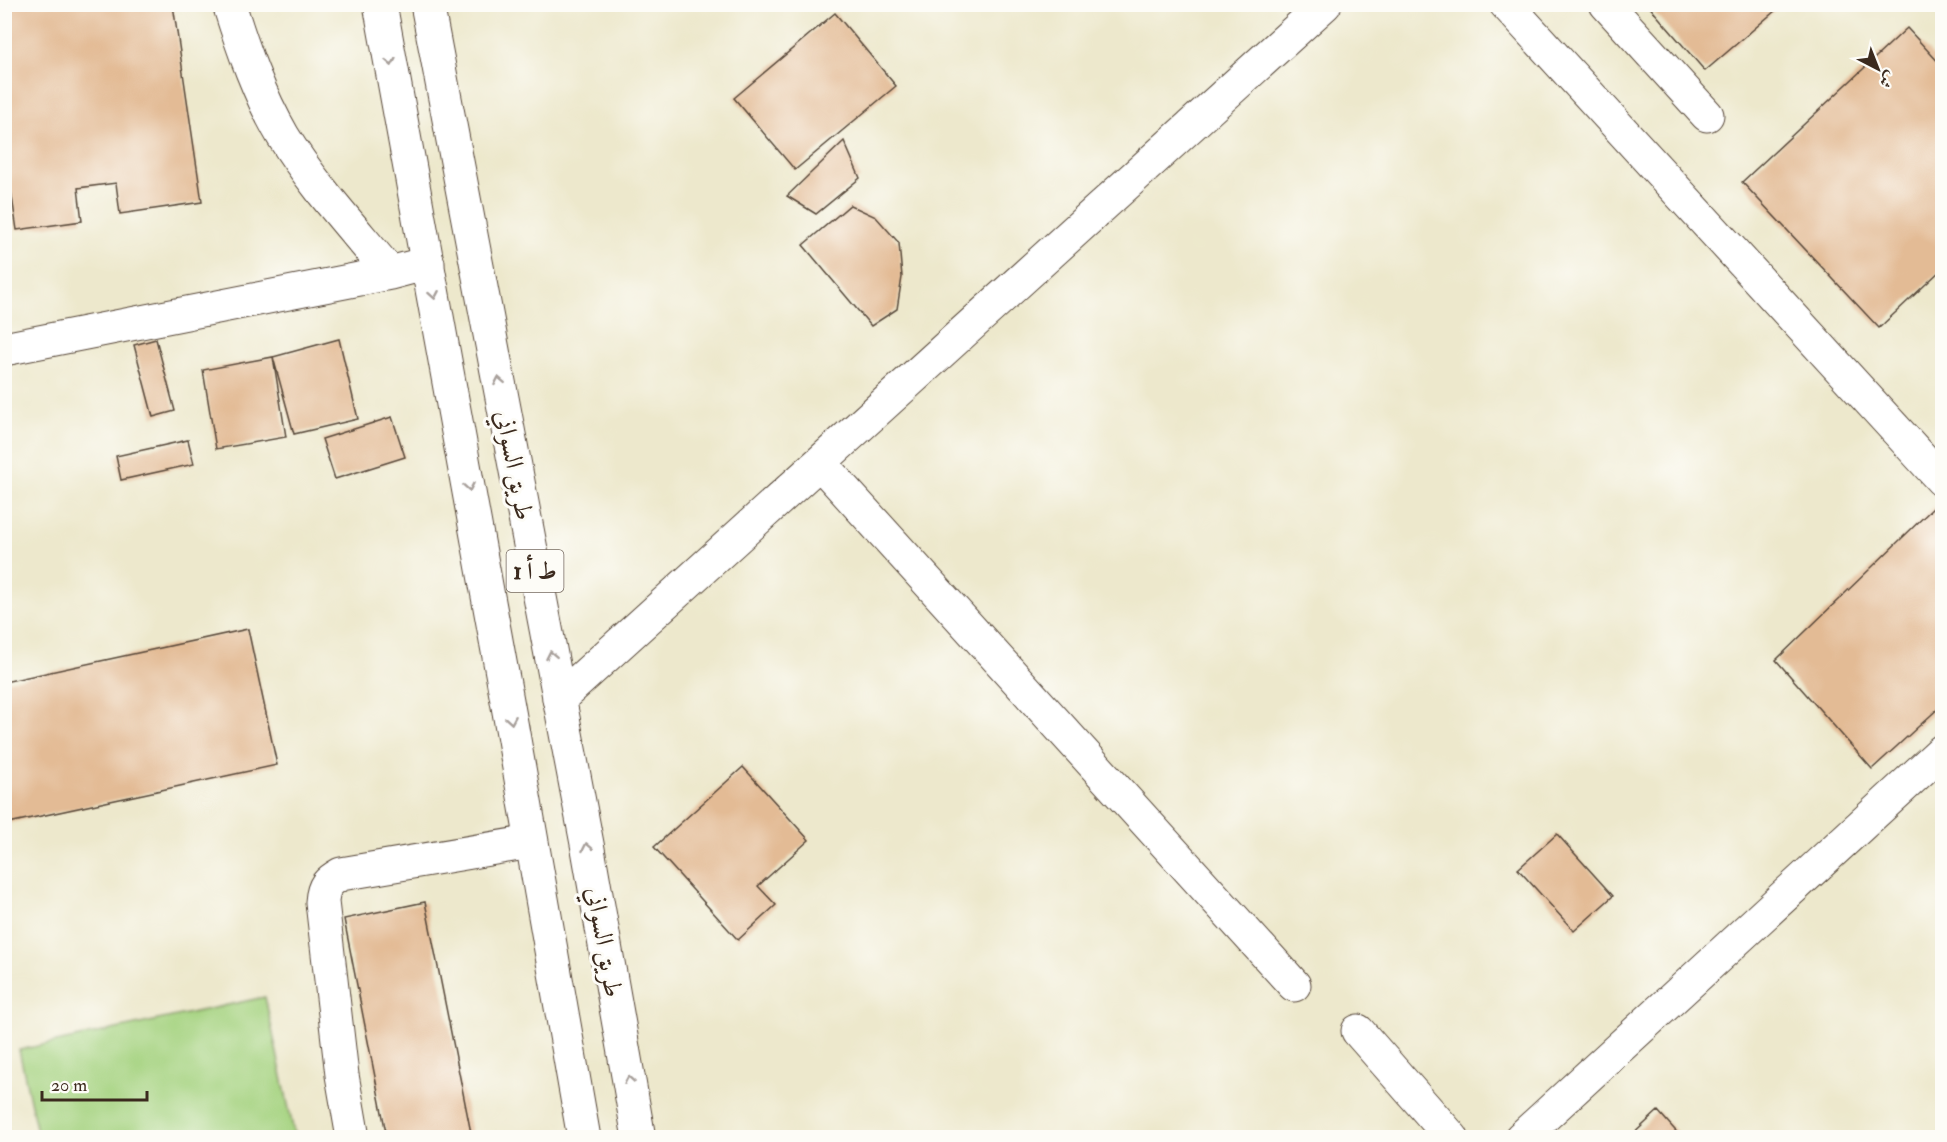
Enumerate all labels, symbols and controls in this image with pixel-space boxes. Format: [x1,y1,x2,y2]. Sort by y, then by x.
north arrow [1848,39,1908,99]
one-way arrow [384,57,397,67]
text: ش [1875,67,1900,92]
one-way arrow [427,290,439,300]
one-way arrow [493,376,506,386]
street label: طريق السواني [483,407,540,524]
one-way arrow [462,482,474,492]
road number: ط أ 1 [506,550,564,592]
one-way arrow [545,650,558,660]
one-way arrow [504,715,517,725]
one-way arrow [582,842,594,851]
street label: طريق السواني [574,884,629,1001]
scale bar [42,1064,147,1102]
text: 20 m [51,1074,87,1097]
one-way arrow [623,1075,636,1085]

